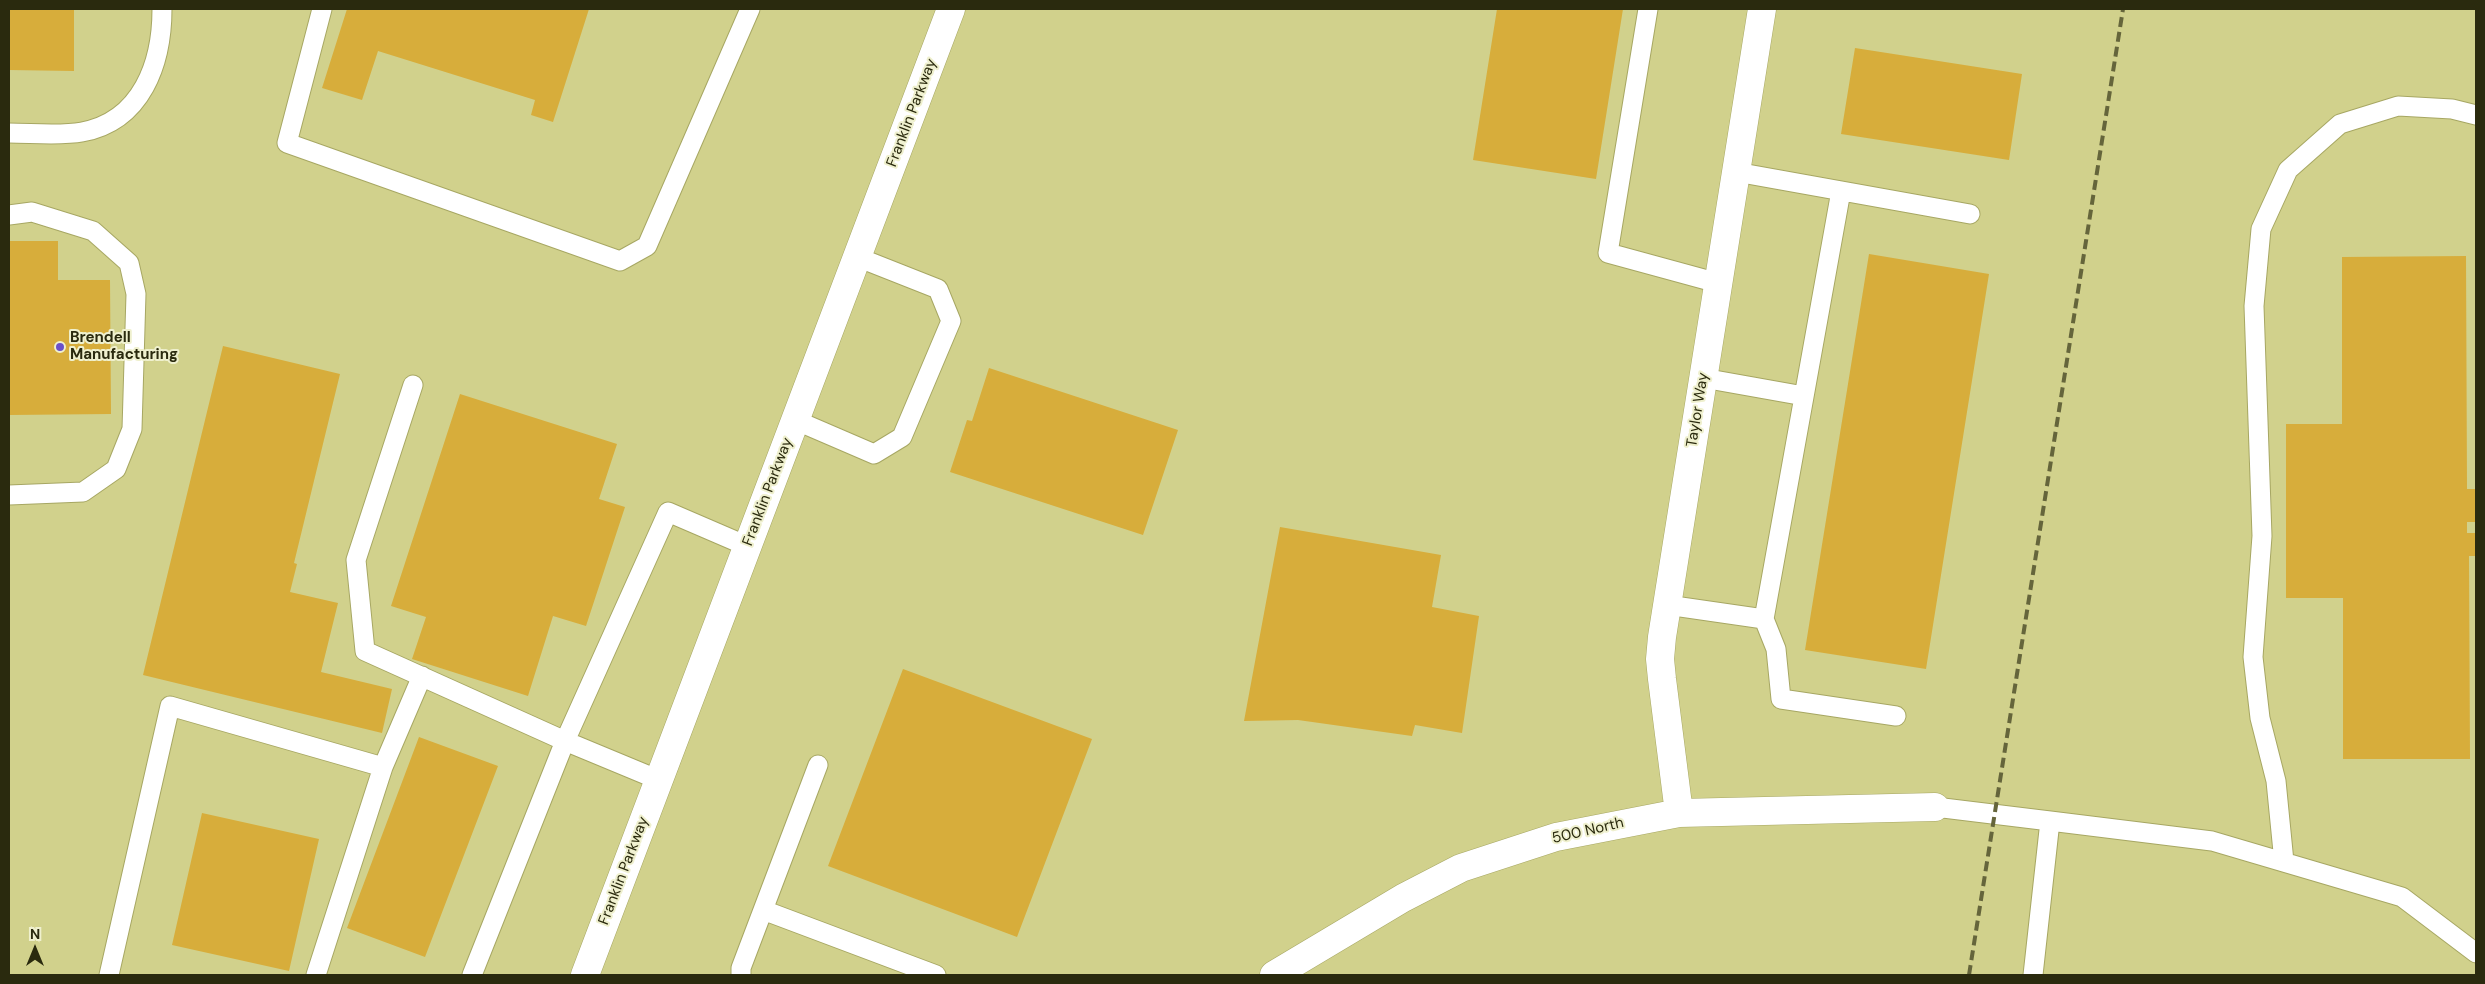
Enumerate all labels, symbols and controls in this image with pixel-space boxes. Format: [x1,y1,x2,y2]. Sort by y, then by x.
street label: Franklin Parkway [883,56,941,170]
place label: Brendell Manufacturing [70,329,178,364]
marker: Brendell Manufacturing [54,341,66,353]
street label: Taylor Way [1683,371,1713,449]
street label: Franklin Parkway [739,435,797,549]
street label: Franklin Parkway [595,814,653,928]
street label: 500 North [1550,814,1626,848]
north arrow [10,924,60,974]
text: N [30,925,40,943]

